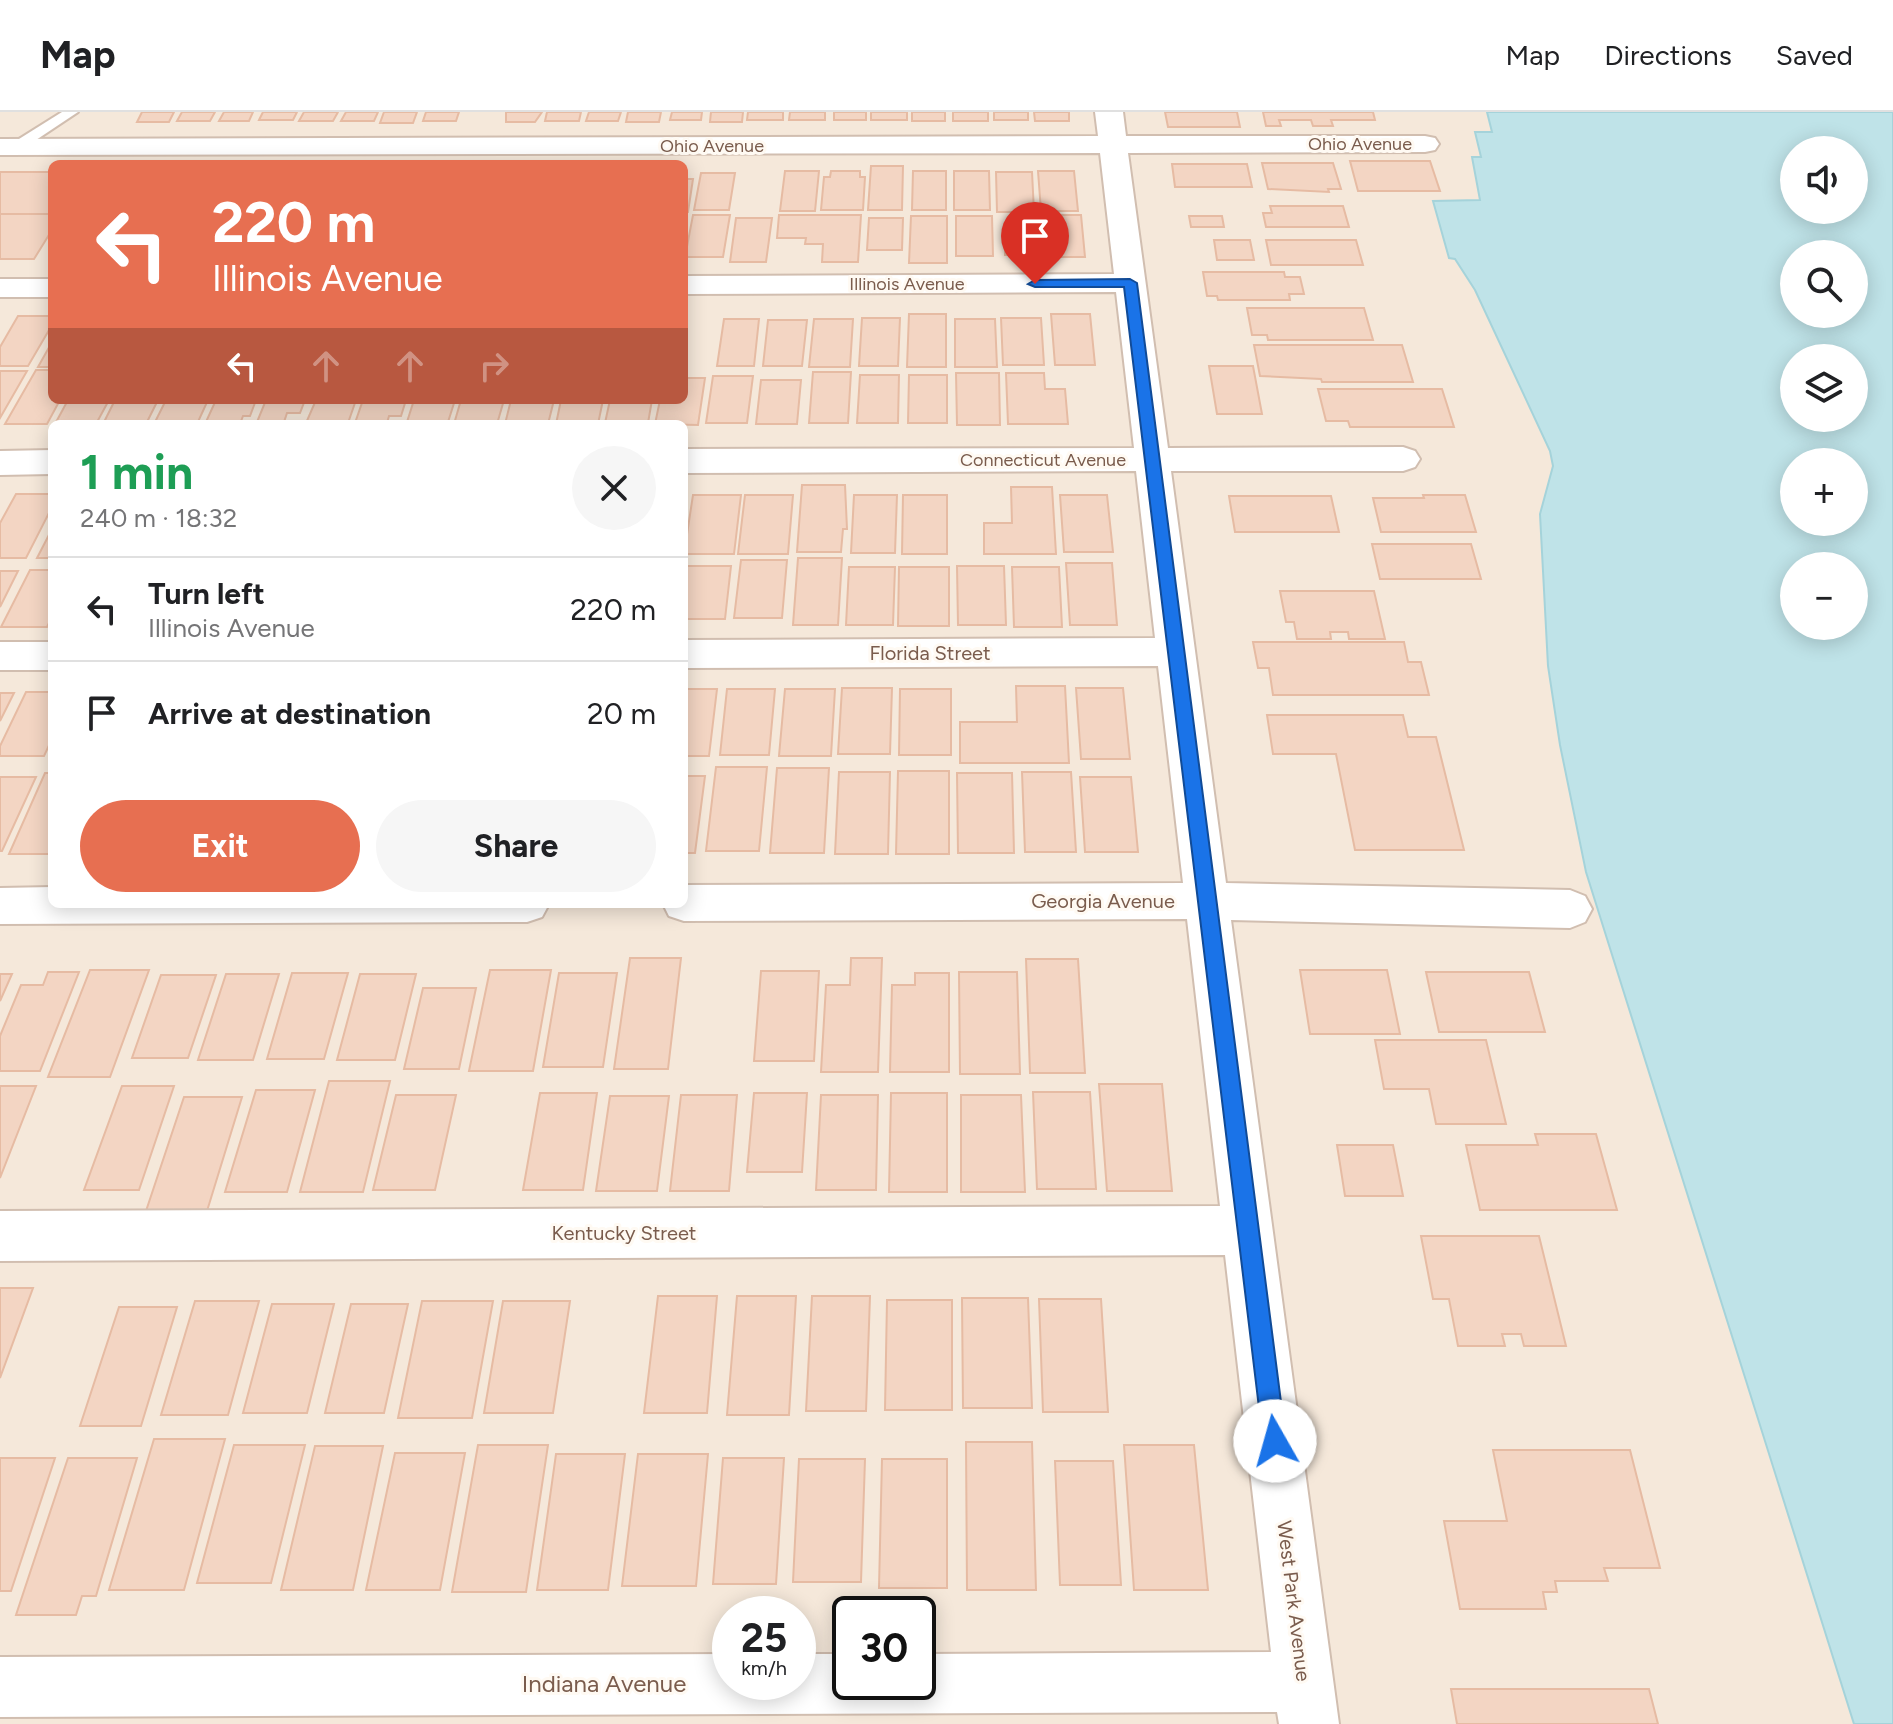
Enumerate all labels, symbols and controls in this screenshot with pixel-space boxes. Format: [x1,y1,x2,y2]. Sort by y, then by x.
text: Map [40,32,116,78]
text: Map [1506,38,1560,72]
text: Directions [1604,38,1732,72]
text: Saved [1776,38,1853,72]
street label: Ohio Avenue [1308,133,1412,155]
street label: Ohio Avenue [660,135,764,157]
map controls [1780,136,1868,640]
button: sound [1780,136,1868,224]
text: 220 m [212,189,375,256]
icon: left [80,192,184,296]
pin [1001,202,1069,284]
icon: arrive [1013,214,1057,258]
button: search [1780,240,1868,328]
text: Illinois Avenue [212,257,443,300]
street label: Illinois Avenue [849,273,965,295]
icon: left [220,344,264,388]
icon: ahead [304,344,348,388]
icon: ahead [388,344,432,388]
icon: right [472,344,516,388]
button: layers [1780,344,1868,432]
text: 1 min [80,443,193,501]
button: close [572,446,656,530]
button: + [1780,448,1868,536]
street label: Connecticut Avenue [960,449,1126,471]
text: 240 m · 18:32 [80,502,237,534]
button: − [1780,552,1868,640]
text: Turn left [148,575,265,612]
icon: left [80,587,124,631]
text: 220 m [570,591,656,628]
text: Illinois Avenue [148,612,315,644]
street label: Florida Street [869,641,991,665]
icon: arrive [80,691,124,735]
text: Arrive at destination [148,695,431,732]
text: 20 m [587,695,656,732]
button: Exit [80,800,360,892]
button: Share [376,800,656,892]
street label: Georgia Avenue [1031,889,1175,913]
street label: Kentucky Street [552,1221,696,1245]
position arrow [1233,1399,1317,1483]
street label: West Park Avenue [1272,1519,1316,1683]
speed limit sign: 30 [832,1596,936,1700]
text: 25 [741,1614,787,1662]
text: km/h [741,1656,787,1680]
street label: Indiana Avenue [522,1669,686,1698]

